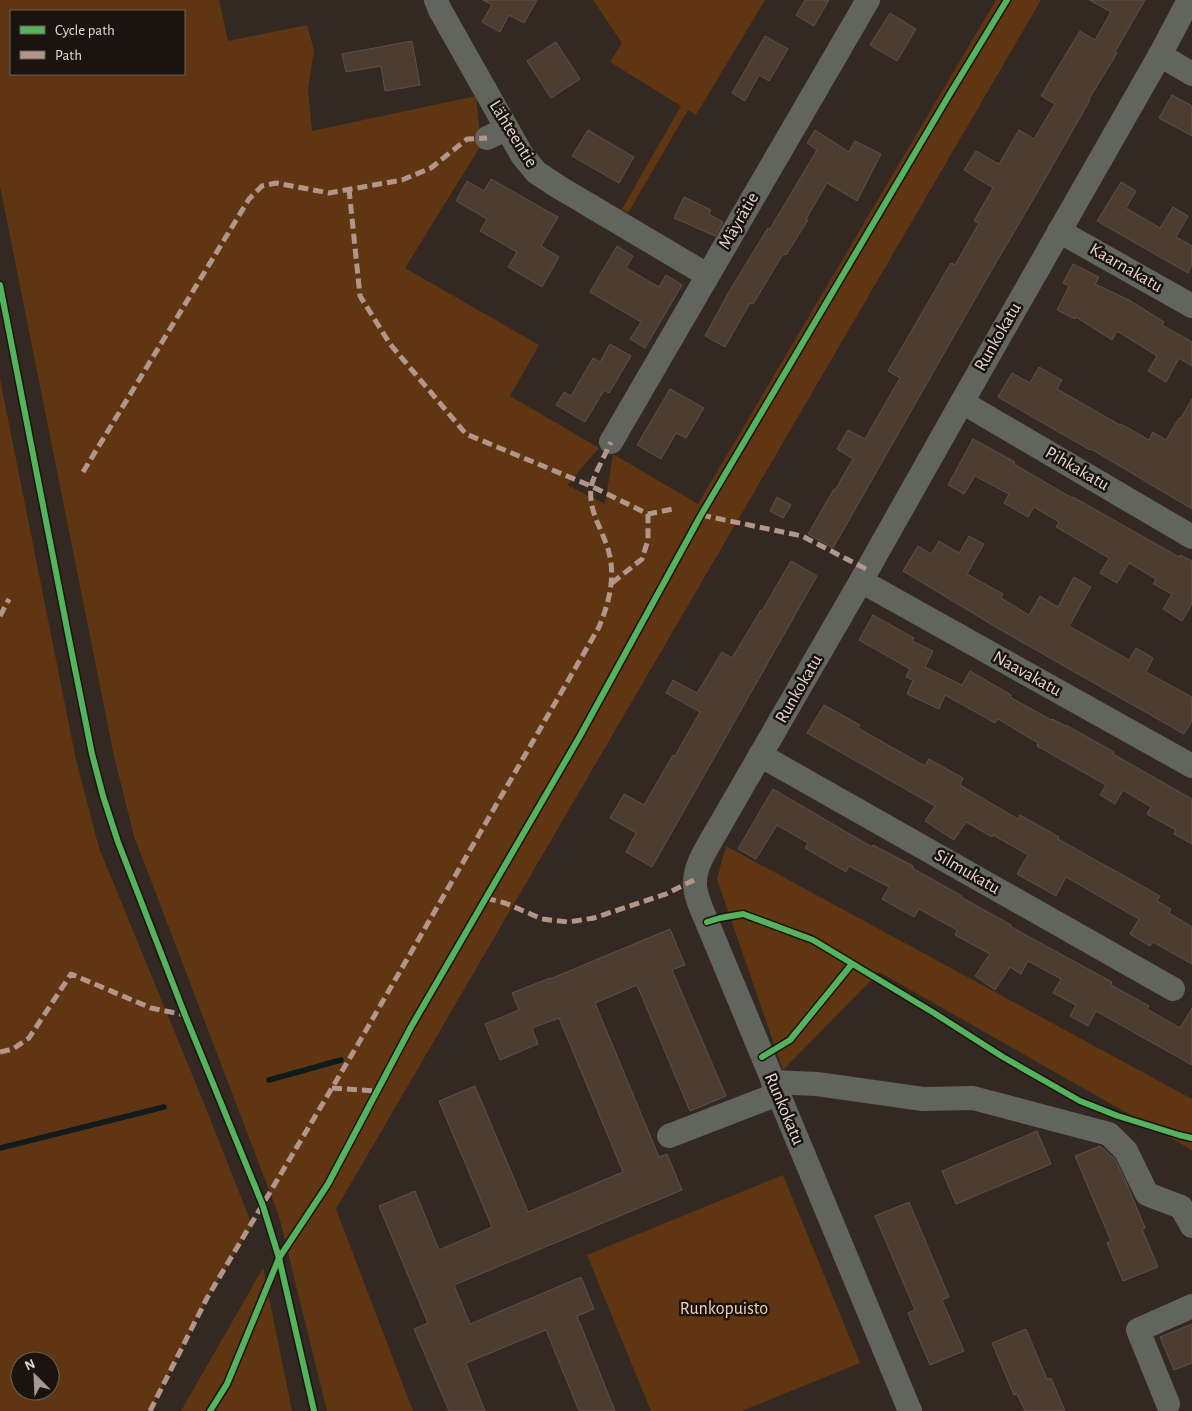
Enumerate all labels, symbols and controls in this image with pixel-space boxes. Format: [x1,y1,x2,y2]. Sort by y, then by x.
legend [10,10,185,75]
text: Cycle path [55,23,115,38]
text: Path [55,48,82,63]
street label: Lähteentie [486,97,540,171]
street label: Mäyrätie [716,190,762,252]
street label: Kaarnakatu [1087,240,1165,296]
street label: Runkokatu [971,300,1025,374]
street label: Pihkakatu [1042,444,1112,494]
street label: Naavakatu [990,648,1064,700]
street label: Runkokatu [772,652,826,726]
street label: Silmukatu [931,846,1003,898]
street label: Runkokatu [761,1071,807,1147]
park label: Runkopuisto [680,1300,768,1318]
north arrow [10,1351,60,1401]
text: N [23,1357,37,1373]

